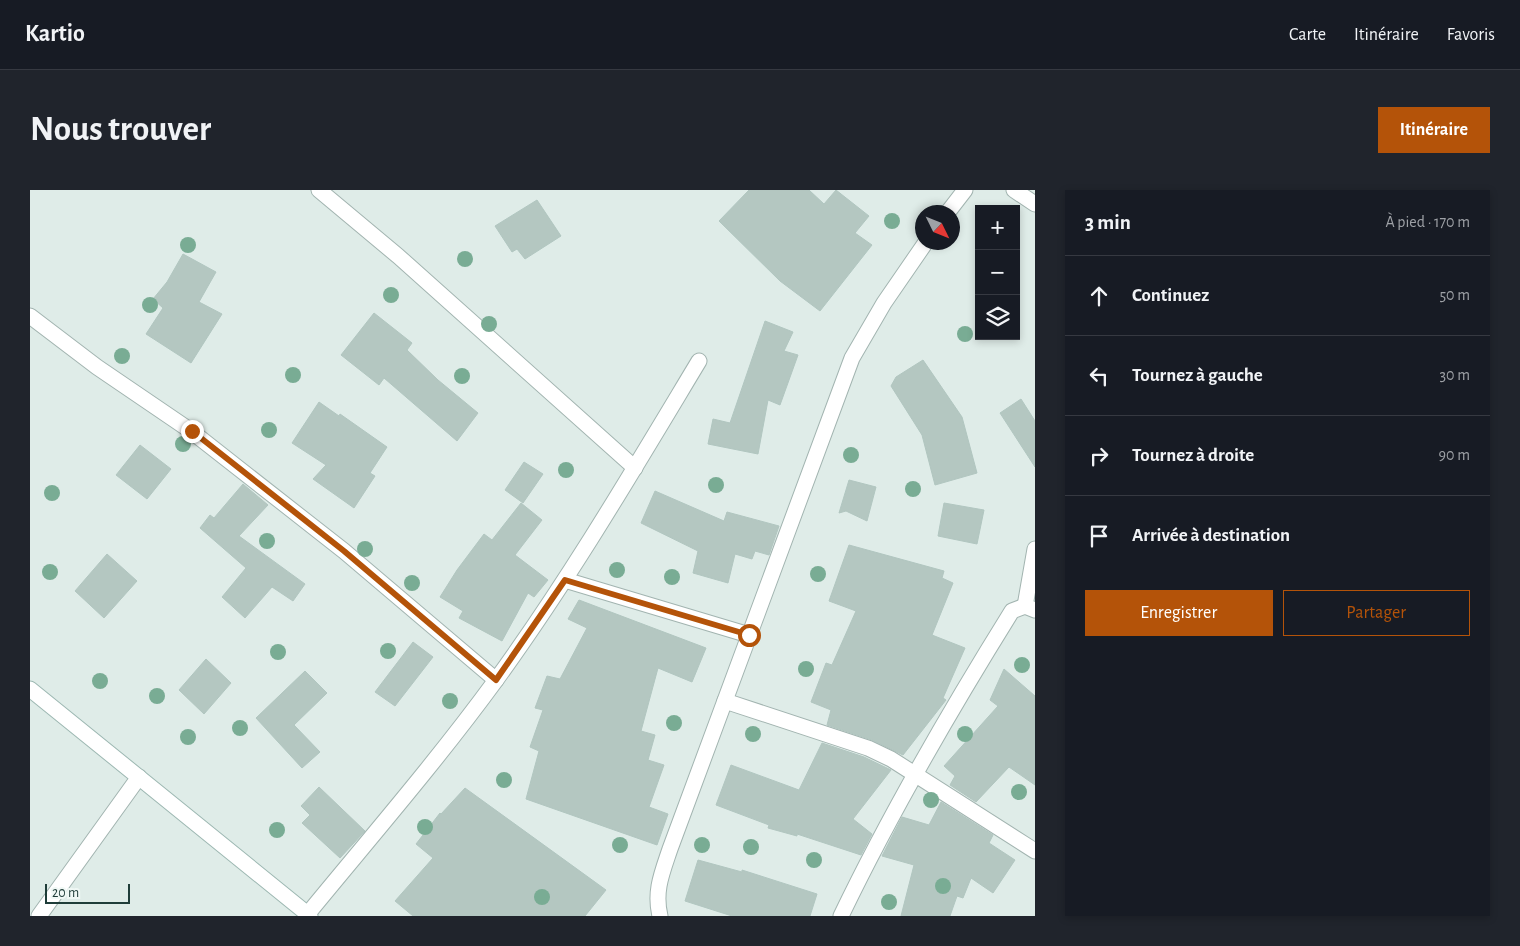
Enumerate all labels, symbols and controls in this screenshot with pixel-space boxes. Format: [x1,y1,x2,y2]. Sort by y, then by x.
text: Kartio [25,22,85,46]
text: Carte [1289,26,1326,44]
text: Itinéraire [1354,26,1419,44]
text: Favoris [1447,26,1495,44]
button: Itinéraire [1378,107,1490,153]
text: Nous trouver [30,112,211,147]
north arrow [915,205,960,250]
map controls [975,205,1020,340]
button: + [975,205,1020,250]
text: 3 min [1085,212,1131,233]
text: À pied · 170 m [1385,214,1470,230]
button: − [975,250,1020,295]
icon: ahead [1085,282,1113,310]
text: Continuez [1132,286,1209,305]
text: 50 m [1439,287,1470,303]
button: layers [975,295,1020,340]
icon: left [1085,362,1113,390]
text: Tournez à gauche [1132,366,1263,385]
text: 30 m [1440,367,1470,383]
route end [181,420,204,443]
icon: right [1085,442,1113,470]
text: Tournez à droite [1132,446,1254,465]
text: 90 m [1439,447,1470,463]
icon: arrive [1085,522,1113,550]
text: Arrivée à destination [1132,526,1290,545]
button: Enregistrer [1085,590,1273,636]
button: Partager [1283,590,1470,636]
route start [738,624,761,647]
scale bar [45,881,130,904]
text: 20 m [52,886,79,900]

